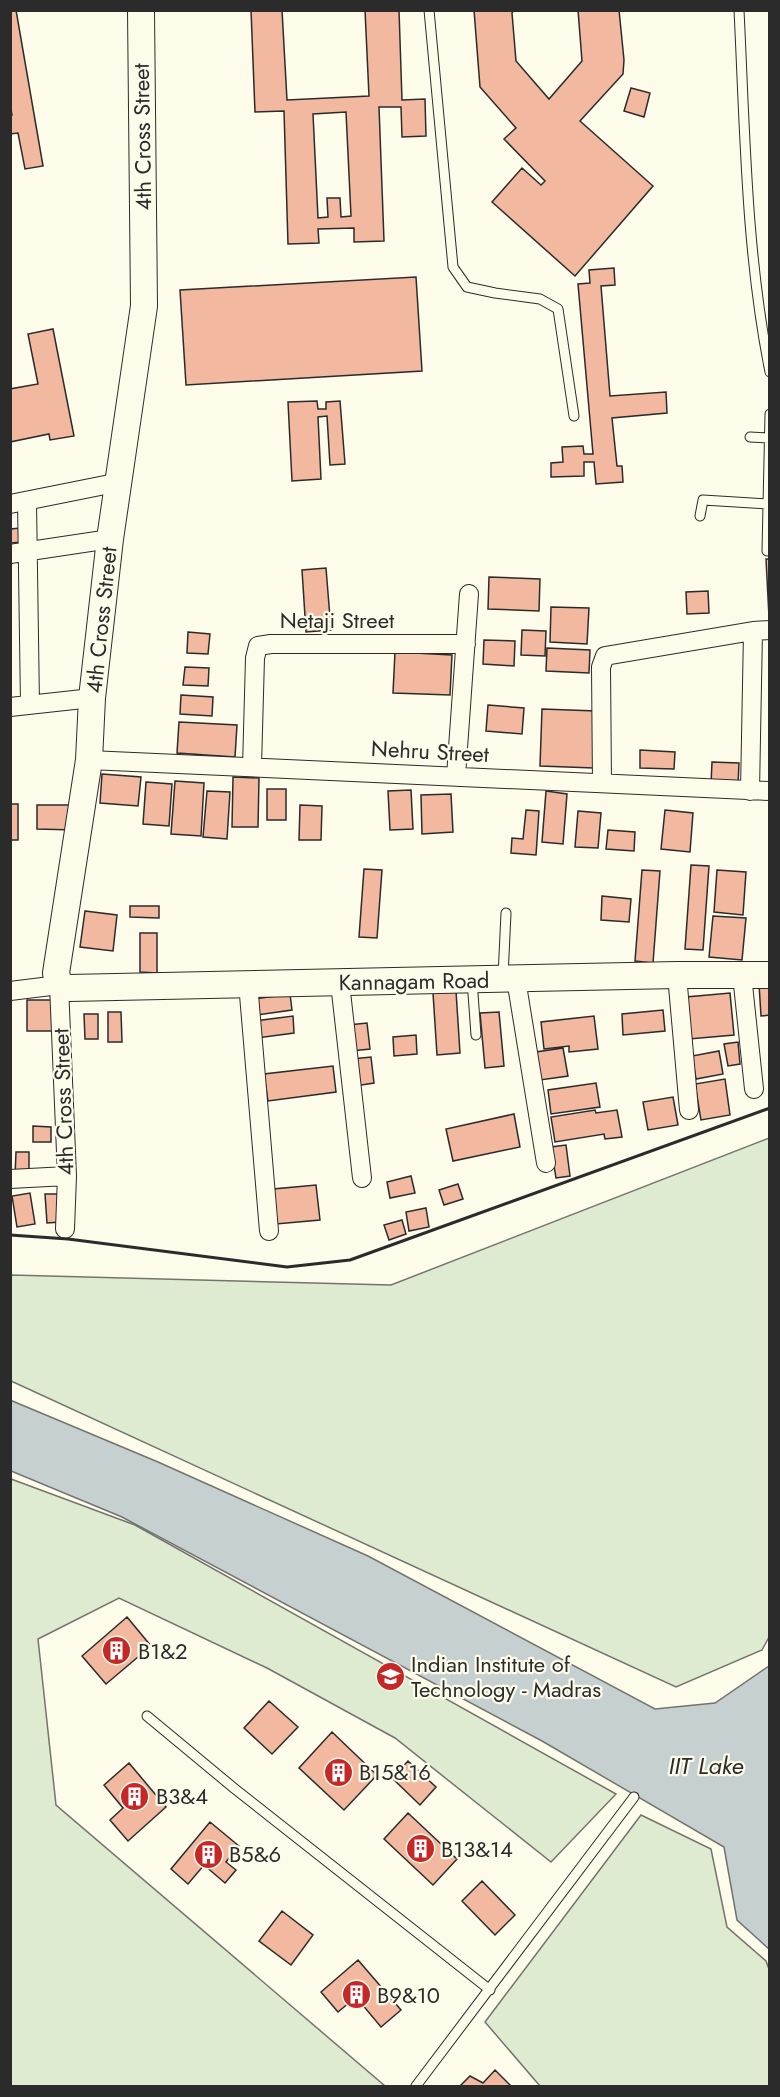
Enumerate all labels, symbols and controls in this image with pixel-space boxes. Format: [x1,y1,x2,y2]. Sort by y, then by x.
street label: 4th Cross Street [125,62,159,211]
street label: 4th Cross Street [77,544,125,695]
street label: Netaji Street [280,604,395,636]
street label: Nehru Street [370,732,491,770]
street label: Kannagam Road [338,964,490,998]
street label: 4th Cross Street [44,1027,82,1176]
building icon: B1&2 [101,1635,133,1667]
place label: B1&2 [138,1635,188,1667]
place label: Indian Institute of Technology - Madras [411,1648,601,1705]
school or university icon: Indian Institute of Technology - Madras [374,1661,406,1693]
water label: IIT Lake [668,1748,744,1783]
building icon: B15&16 [322,1756,354,1788]
place label: B15&16 [359,1756,431,1788]
building icon: B3&4 [119,1780,151,1812]
place label: B3&4 [156,1780,208,1812]
building icon: B13&14 [404,1833,436,1865]
place label: B13&14 [441,1833,513,1865]
building icon: B5&6 [192,1838,224,1870]
place label: B5&6 [229,1838,281,1870]
building icon: B9&10 [340,1979,372,2011]
place label: B9&10 [377,1979,440,2011]

